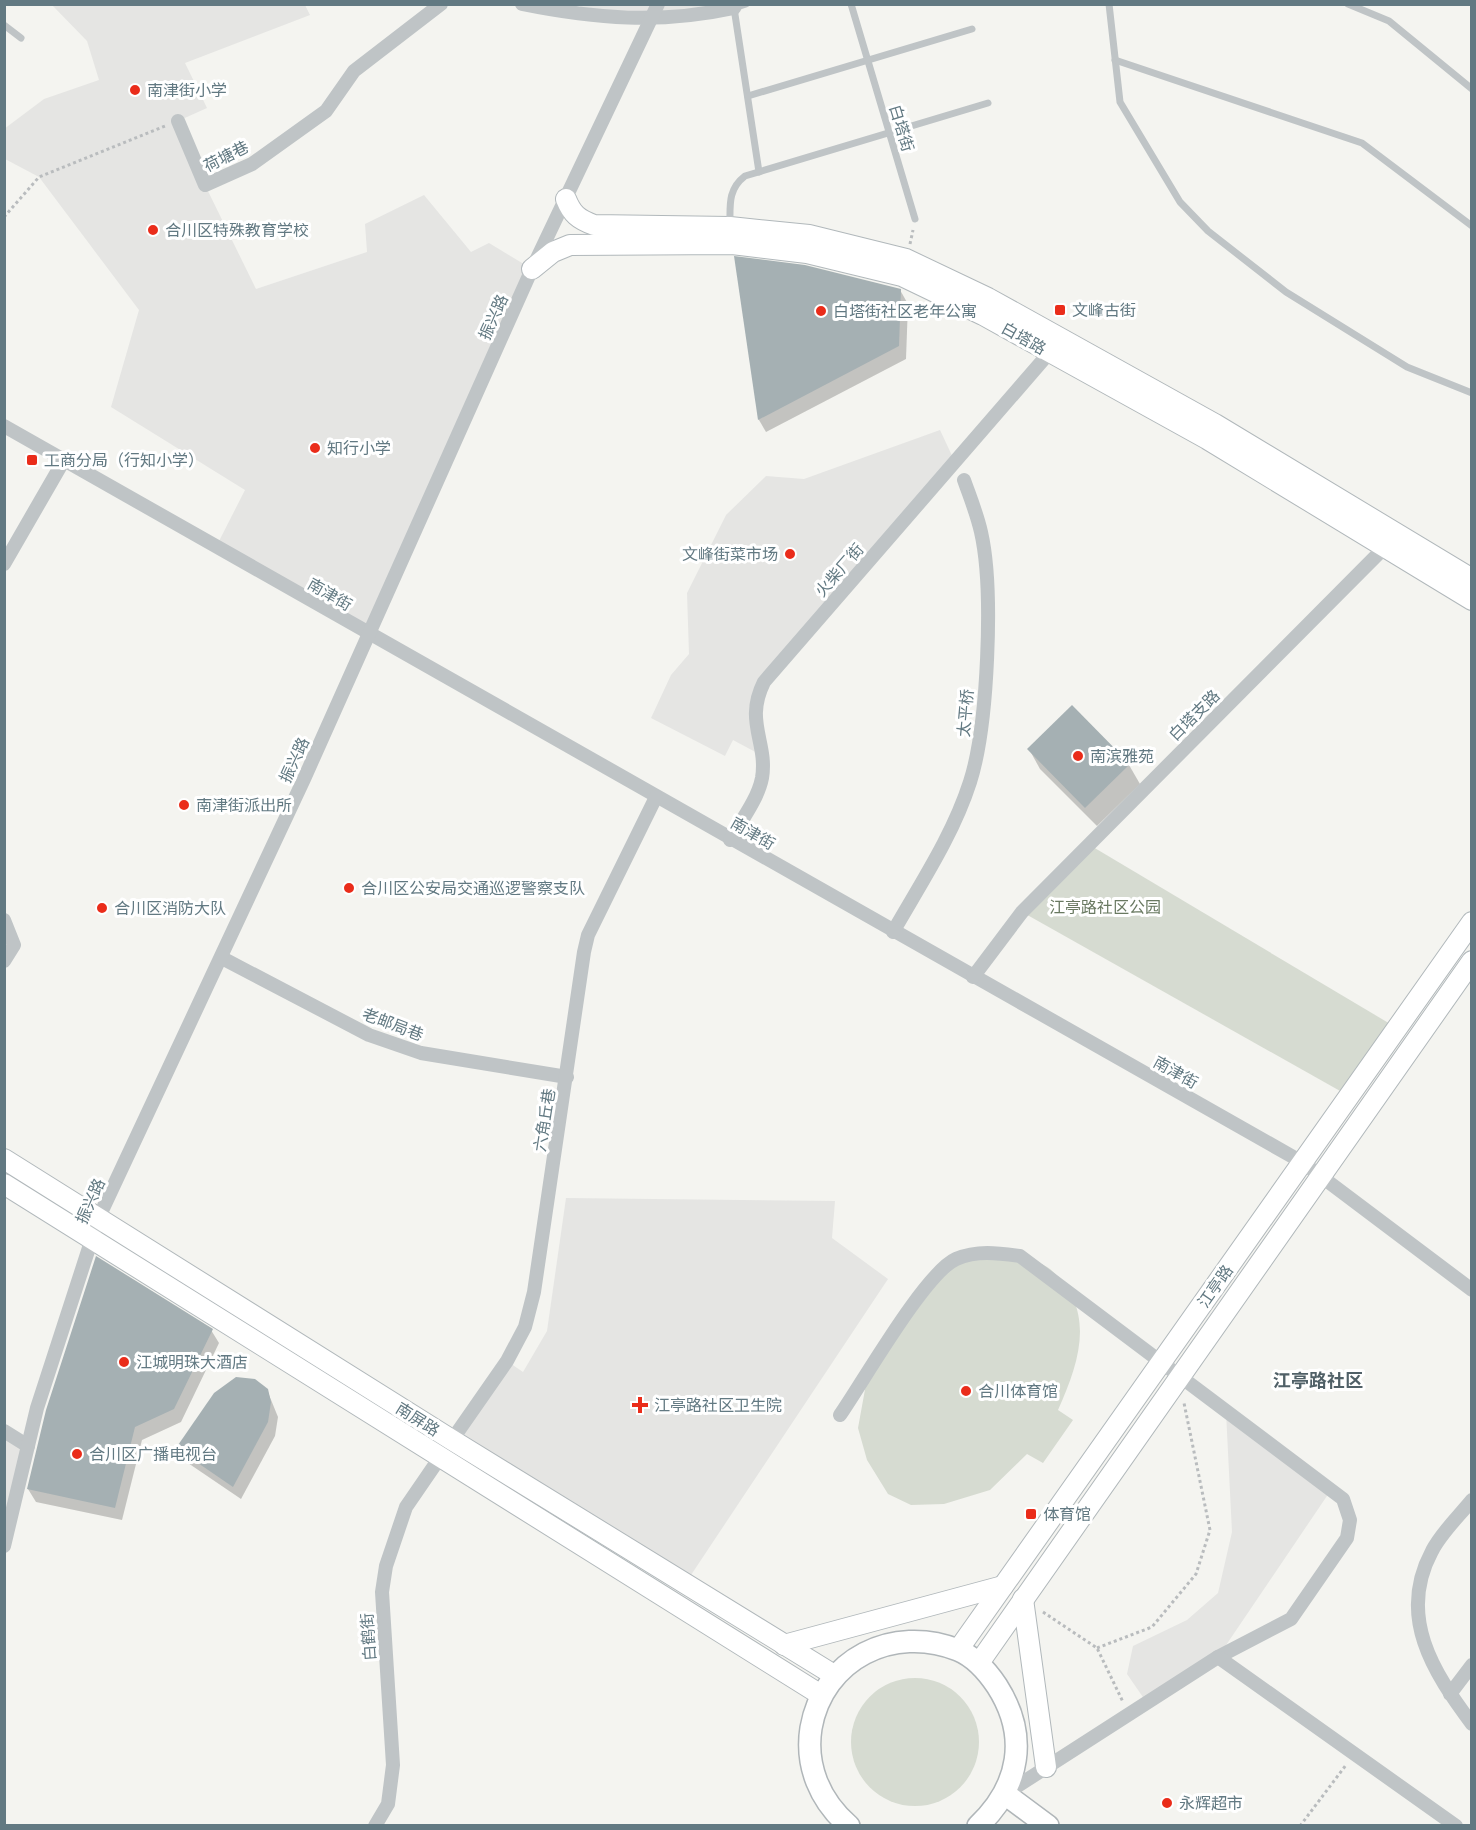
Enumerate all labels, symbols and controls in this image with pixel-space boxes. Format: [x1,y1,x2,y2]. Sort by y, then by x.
place label: 南津街小学 [147,79,227,101]
marker: 南津街小学 [128,83,142,97]
street label: 白塔街 [884,102,920,154]
street label: 荷塘巷 [200,135,252,177]
place label: 合川区特殊教育学校 [165,219,309,241]
marker: 合川区特殊教育学校 [146,223,160,237]
street label: 振兴路 [473,291,513,343]
place label: 文峰古街 [1072,299,1136,321]
place label: 白塔街社区老年公寓 [833,300,977,322]
marker: 文峰古街 [1053,303,1067,317]
marker: 白塔街社区老年公寓 [814,304,828,318]
street label: 白塔路 [998,317,1050,359]
place label: 知行小学 [327,437,391,459]
marker: 知行小学 [308,441,322,455]
place label: 工商分局（行知小学） [44,449,204,471]
marker: 工商分局（行知小学） [25,453,39,467]
street label: 火柴厂街 [810,539,868,601]
place label: 文峰街菜市场 [682,543,778,565]
marker: 文峰街菜市场 [783,547,797,561]
street label: 南津街 [304,572,356,616]
street label: 白塔支路 [1164,685,1224,745]
street label: 太平桥 [952,688,978,738]
street label: 振兴路 [274,734,314,786]
place label: 南滨雅苑 [1090,745,1154,767]
marker: 南滨雅苑 [1071,749,1085,763]
place label: 南津街派出所 [196,794,292,816]
marker: 南津街派出所 [177,798,191,812]
street label: 南津街 [727,811,779,855]
place label: 合川区公安局交通巡逻警察支队 [361,877,585,899]
marker: 合川区公安局交通巡逻警察支队 [342,881,356,895]
park label: 江亭路社区公园 [1049,896,1161,918]
place label: 合川区消防大队 [114,897,226,919]
marker: 合川区消防大队 [95,901,109,915]
street label: 老邮局巷 [359,1002,427,1046]
street label: 南津街 [1150,1051,1202,1093]
street label: 六角丘巷 [528,1087,560,1153]
street label: 振兴路 [70,1175,110,1227]
street label: 江亭路 [1192,1260,1238,1312]
place label: 江城明珠大酒店 [136,1351,248,1373]
marker: 江城明珠大酒店 [117,1355,131,1369]
district label: 江亭路社区 [1273,1368,1363,1392]
place label: 合川体育馆 [978,1380,1058,1402]
marker: 合川体育馆 [959,1384,973,1398]
place label: 江亭路社区卫生院 [654,1394,782,1416]
marker: 江亭路社区卫生院 [631,1396,649,1414]
street label: 南屏路 [392,1397,444,1441]
place label: 合川区广播电视台 [89,1443,217,1465]
marker: 合川区广播电视台 [70,1447,84,1461]
place label: 体育馆 [1043,1503,1091,1525]
marker: 体育馆 [1024,1507,1038,1521]
street label: 白鹤街 [355,1612,381,1662]
place label: 永辉超市 [1179,1792,1243,1814]
marker: 永辉超市 [1160,1796,1174,1810]

